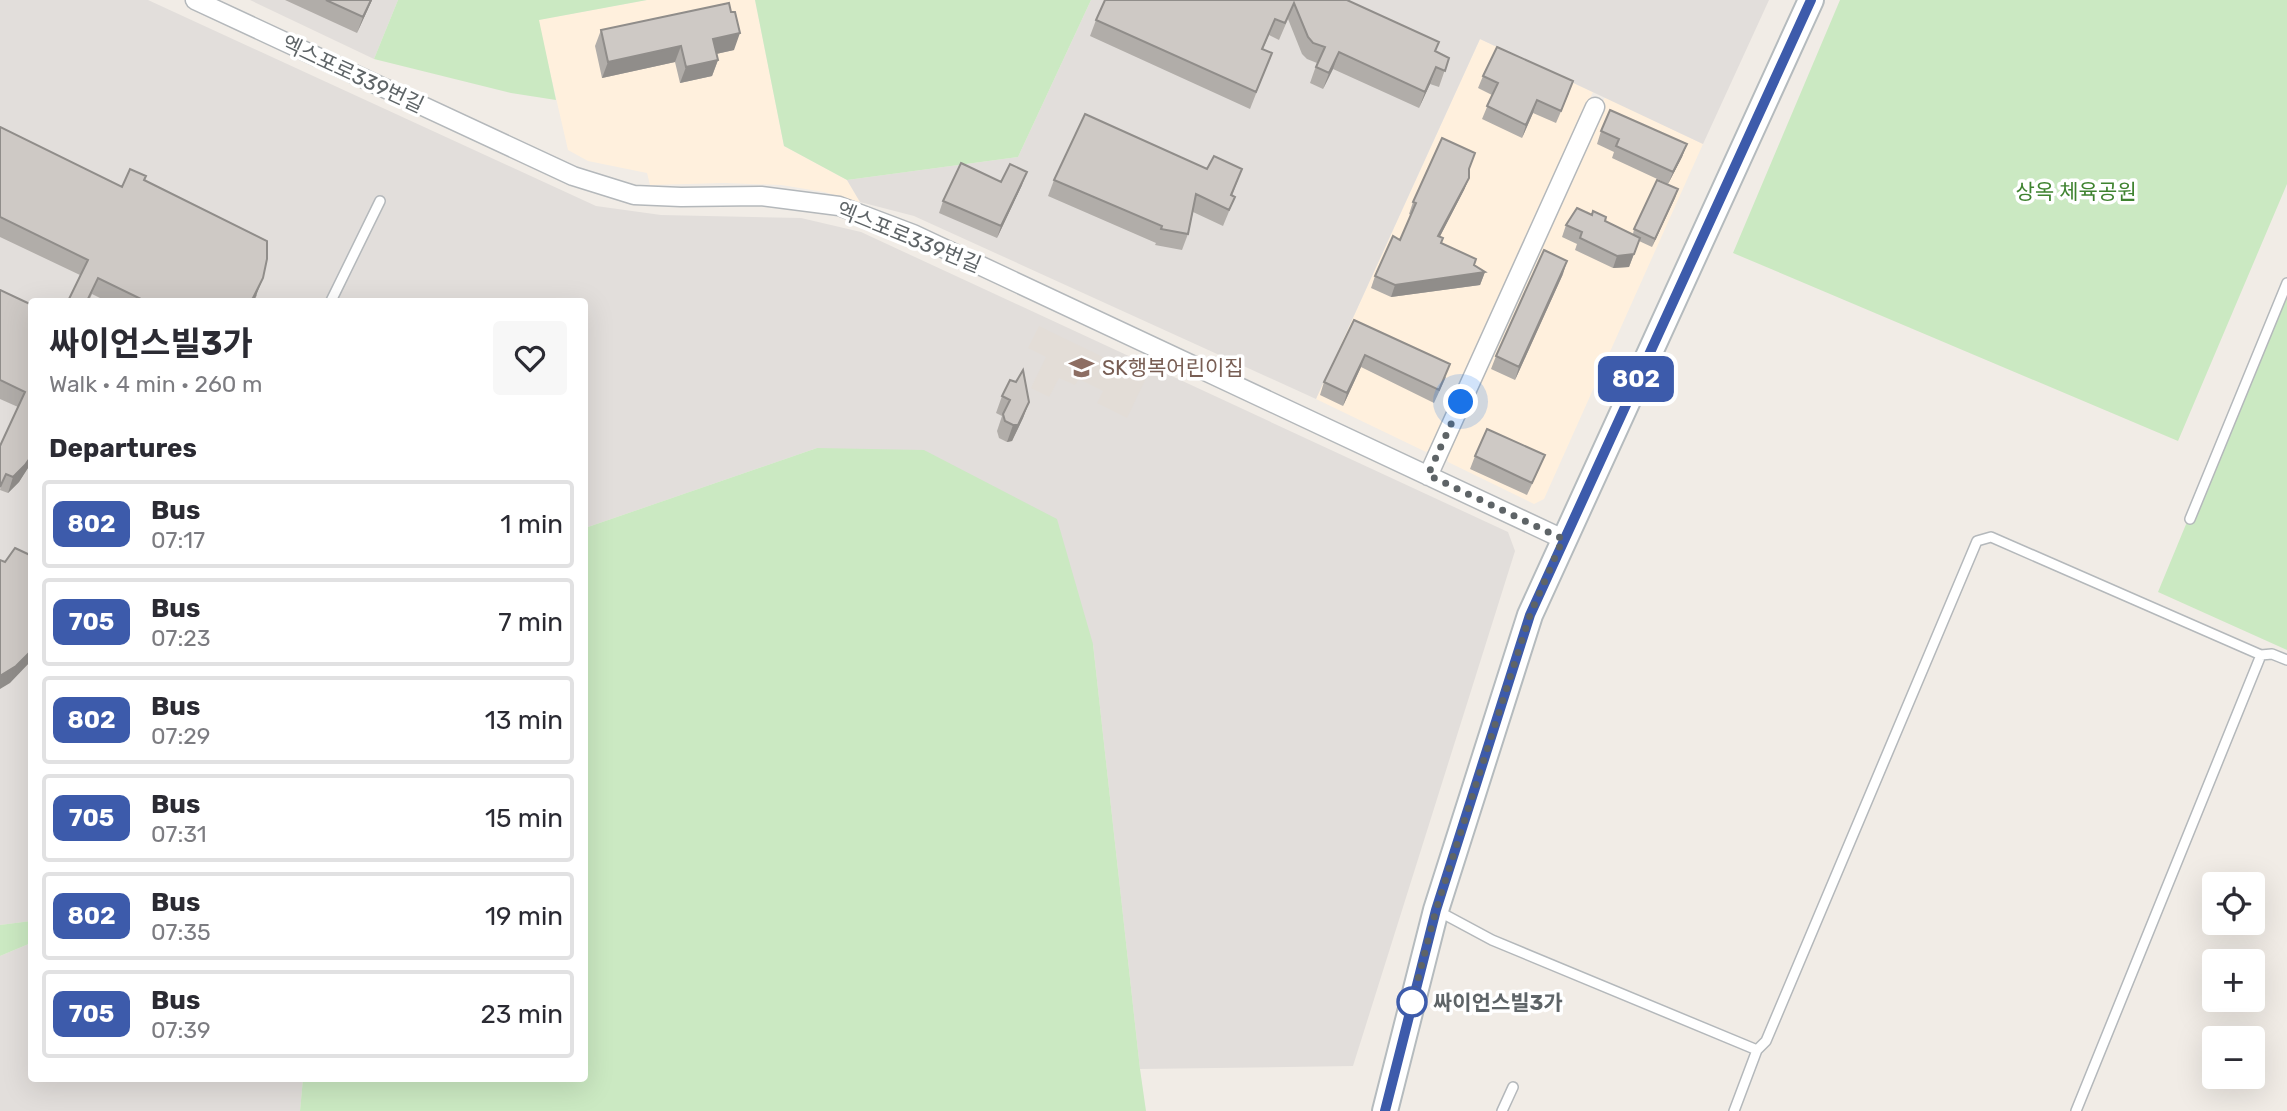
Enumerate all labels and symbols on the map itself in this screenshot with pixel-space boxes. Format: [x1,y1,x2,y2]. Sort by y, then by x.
street label: 엑스포로339번길 [278,30,428,118]
park label: 상옥 체육공원 [2015,179,2137,204]
street label: 엑스포로339번길 [833,197,985,277]
school or university icon: SK행복어린이집 [1068,353,1096,381]
place label: SK행복어린이집 [1102,355,1244,380]
line badge: 802 [1596,356,1676,402]
your location [1443,384,1478,419]
marker: 싸이언스빌3가 [1397,987,1427,1017]
place label: 싸이언스빌3가 [1433,990,1563,1015]

